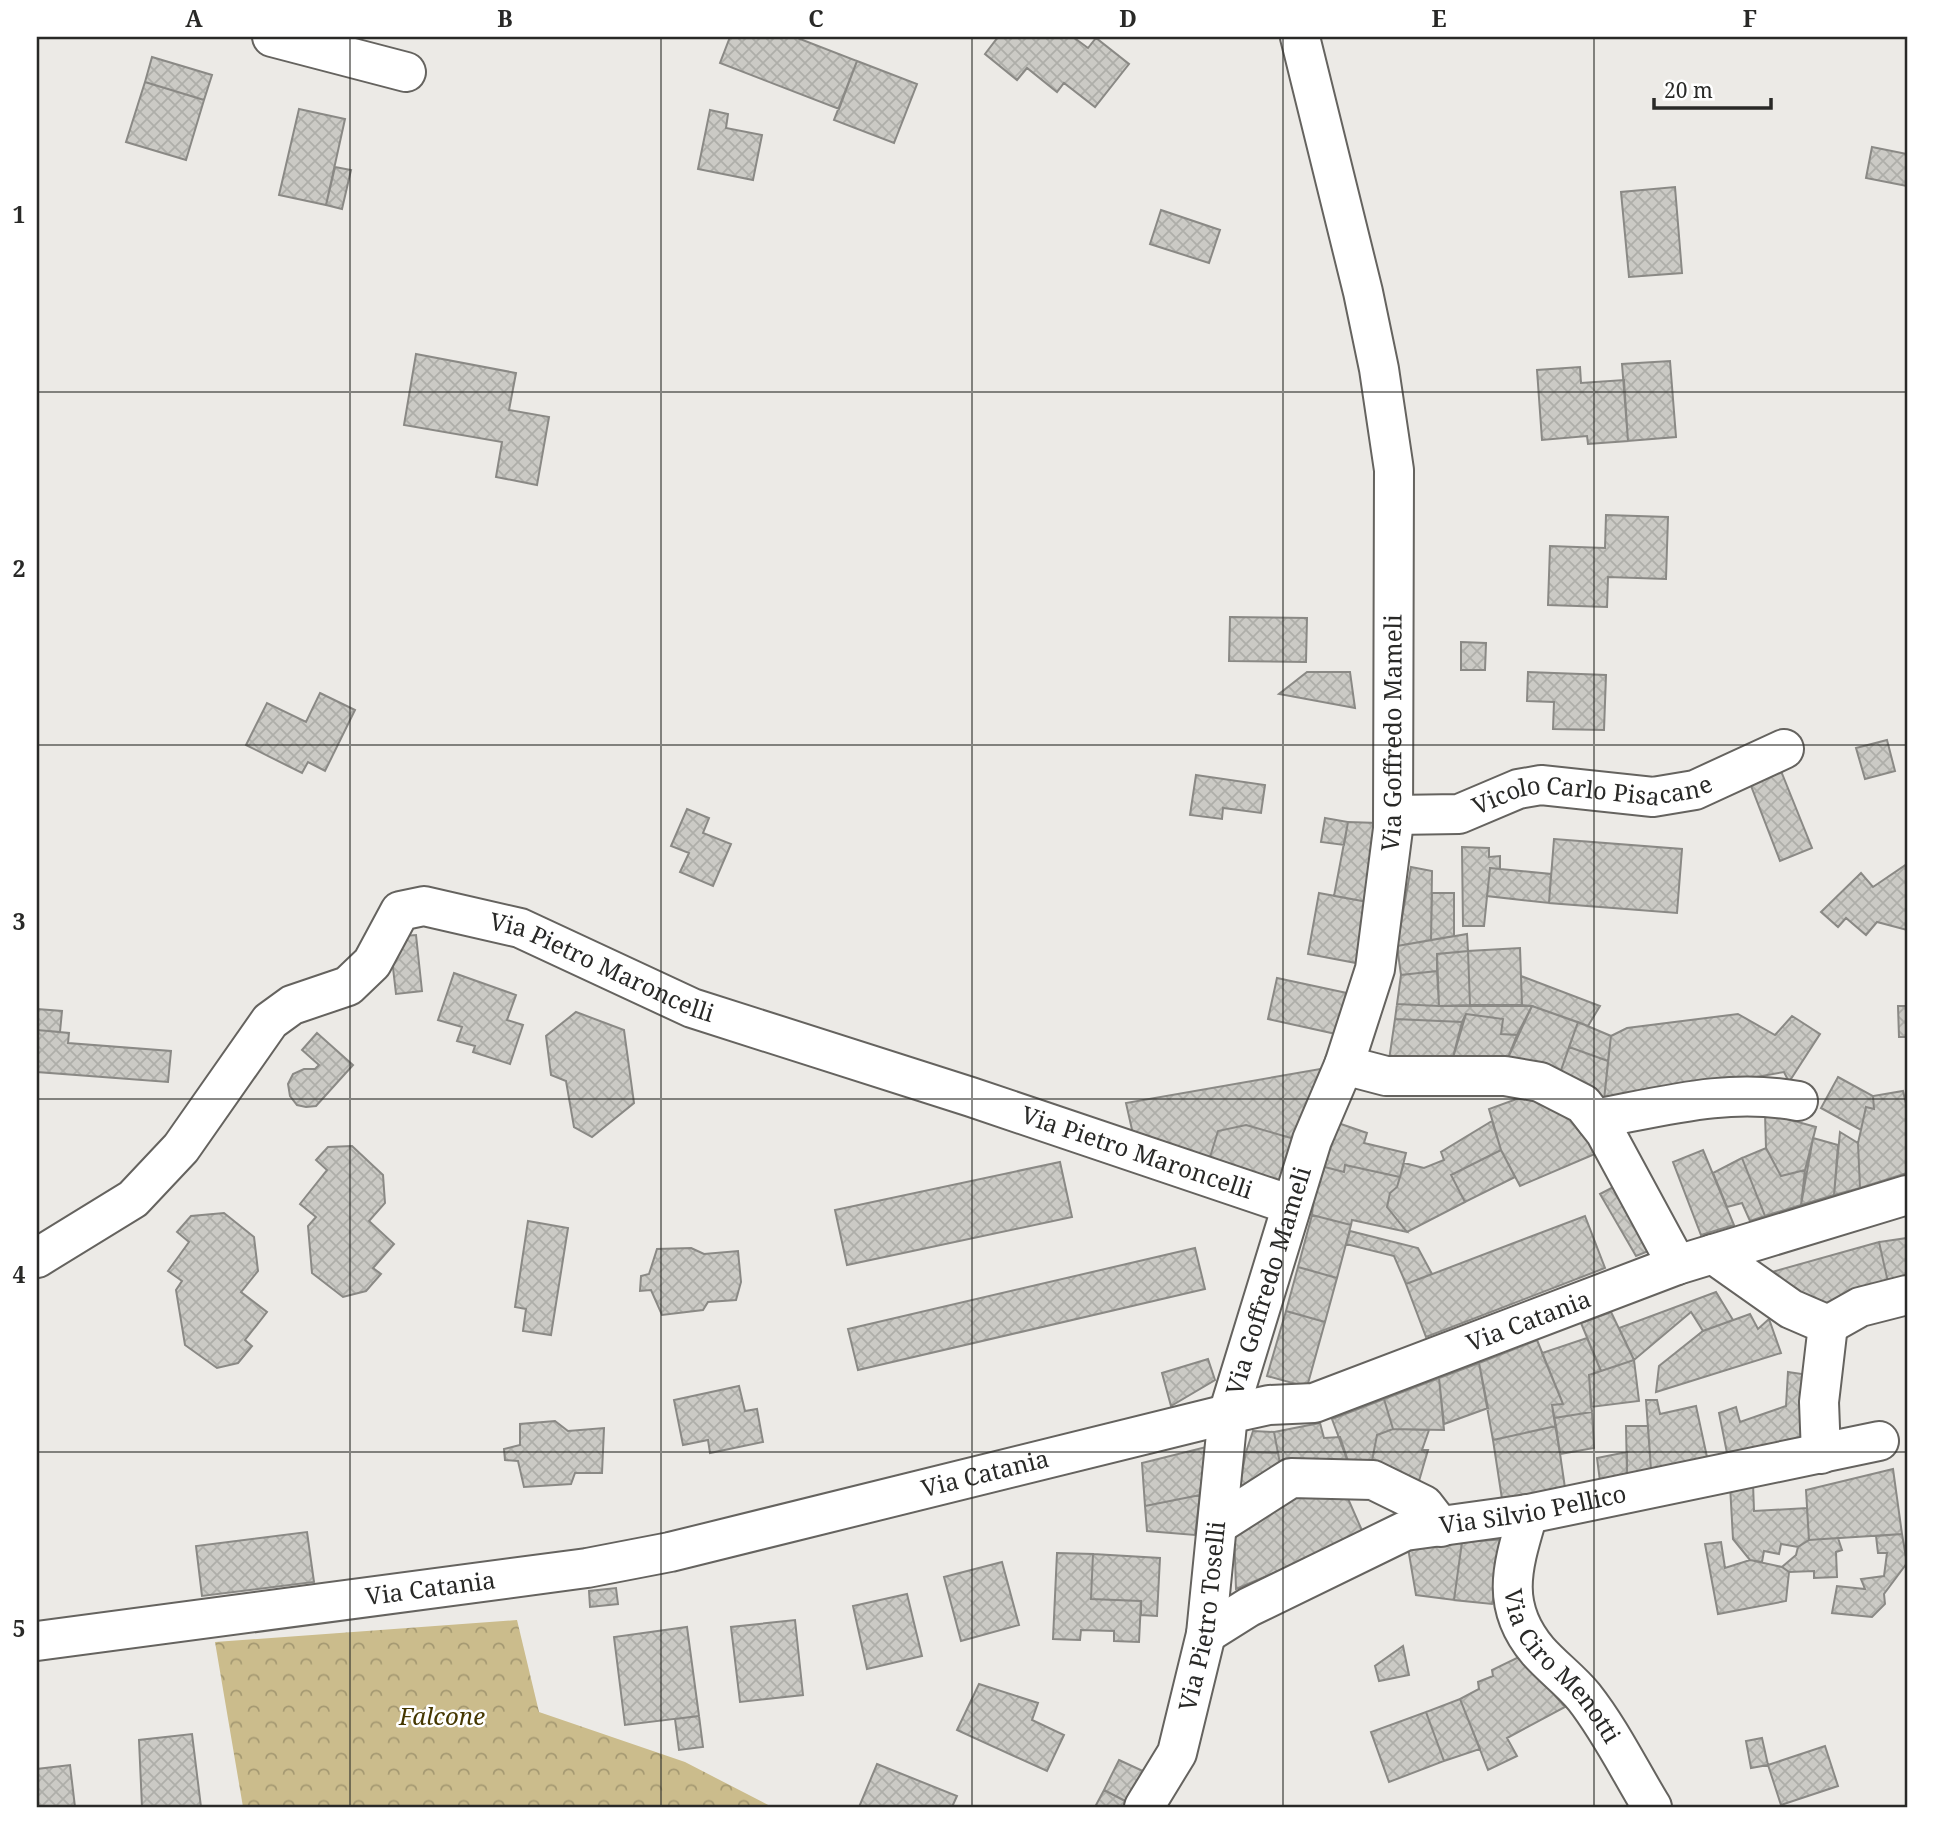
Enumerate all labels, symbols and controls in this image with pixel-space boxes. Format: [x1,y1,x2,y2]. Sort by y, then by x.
text: A [185,2,203,34]
text: B [497,2,513,34]
text: C [808,2,824,34]
text: D [1119,2,1137,34]
text: E [1431,2,1447,34]
text: F [1743,2,1757,34]
scale bar [1654,66,1771,110]
text: 20 m [1664,76,1713,104]
text: 1 [13,198,26,230]
text: 2 [13,552,26,584]
street label: Via Goffredo Mameli [1372,614,1409,853]
street label: Vicolo Carlo Pisacane [1466,766,1717,822]
street label: Via Pietro Maroncelli [487,904,719,1029]
text: 3 [13,905,26,937]
street label: Via Pietro Maroncelli [1017,1097,1258,1206]
street label: Via Goffredo Mameli [1217,1162,1318,1399]
text: 4 [13,1258,26,1290]
street label: Via Catania [1461,1281,1595,1359]
street label: Via Catania [917,1441,1052,1504]
street label: Via Silvio Pellico [1437,1476,1629,1541]
street label: Via Pietro Toselli [1170,1519,1232,1714]
street label: Via Catania [363,1562,497,1612]
street label: Via Ciro Menotti [1497,1587,1629,1749]
text: 5 [13,1612,26,1644]
park label: Falcone [398,1699,485,1732]

